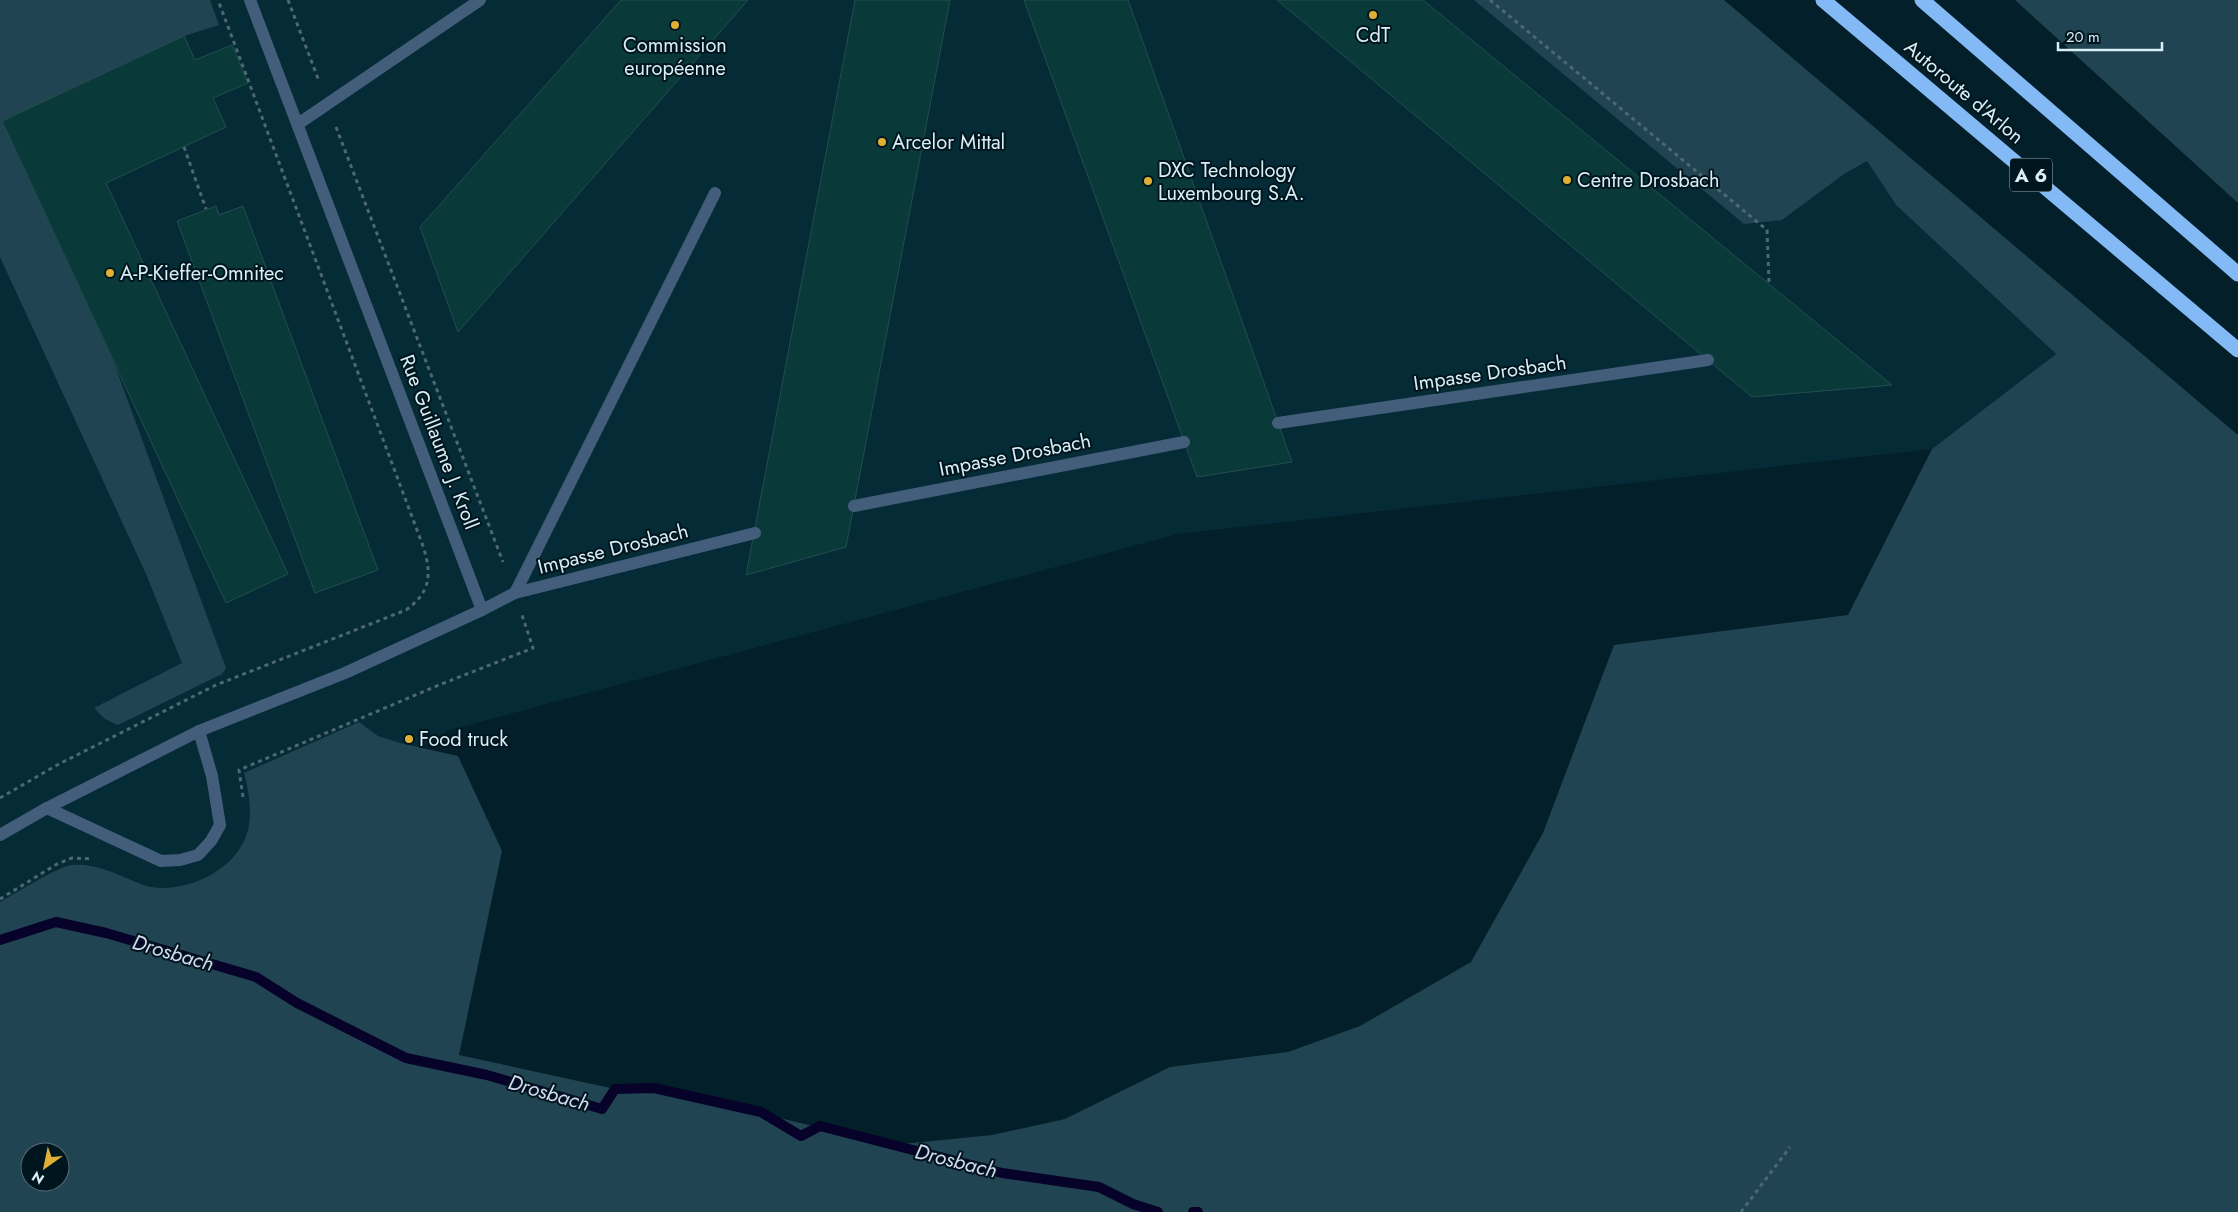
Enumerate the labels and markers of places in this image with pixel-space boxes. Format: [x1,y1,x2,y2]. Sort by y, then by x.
marker: CdT [1367,9,1379,21]
marker: Commission européenne [669,19,681,31]
place label: CdT [1356,21,1391,50]
place label: Commission européenne [623,31,727,83]
place label: Arcelor Mittal [892,128,1005,157]
marker: Arcelor Mittal [876,136,888,148]
place label: DXC Technology Luxembourg S.A. [1158,156,1305,208]
place label: Centre Drosbach [1577,166,1719,195]
marker: Centre Drosbach [1561,174,1573,186]
marker: DXC Technology Luxembourg S.A. [1142,175,1154,187]
place label: A-P-Kieffer-Omnitec [120,259,284,288]
marker: A-P-Kieffer-Omnitec [104,267,116,279]
place label: Food truck [419,725,508,754]
marker: Food truck [403,733,415,745]

